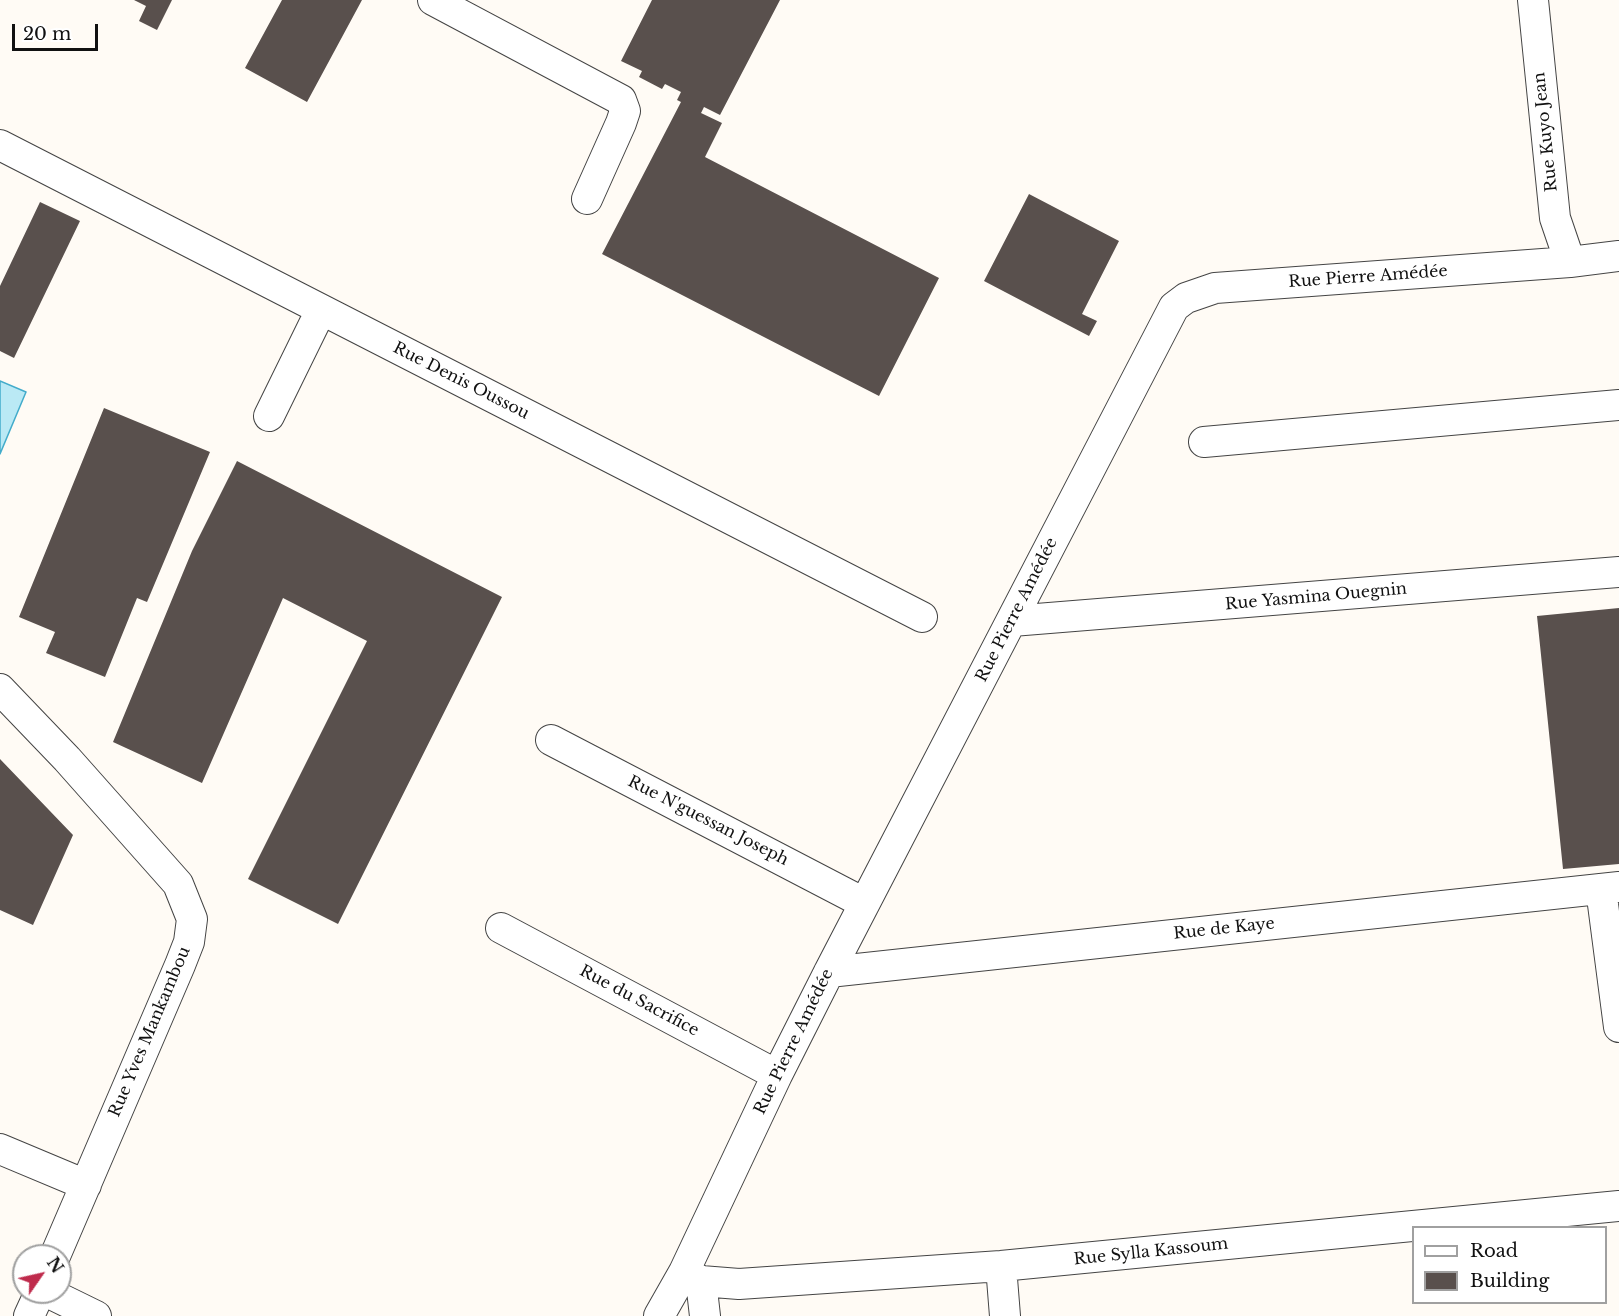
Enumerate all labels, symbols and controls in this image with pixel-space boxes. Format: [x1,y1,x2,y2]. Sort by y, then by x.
scale bar [15,12,100,50]
text: 20 m [23,23,71,45]
street label: Rue Kuyo Jean [1530,71,1562,193]
street label: Rue Pierre Amédée [1288,262,1448,292]
street label: Rue Denis Oussou [390,338,532,424]
street label: Rue Pierre Amédée [972,535,1062,685]
street label: Rue Yasmina Ouegnin [1224,579,1408,615]
street label: Rue N'guessan Joseph [624,772,792,870]
street label: Rue de Kaye [1172,914,1276,944]
street label: Rue Yves Mankambou [105,944,195,1120]
street label: Rue du Sacrifice [576,961,702,1041]
street label: Rue Pierre Amédée [750,966,838,1118]
legend [1412,1226,1607,1304]
street label: Rue Sylla Kassoum [1073,1234,1229,1270]
text: Road [1470,1240,1518,1262]
north arrow [12,1244,72,1304]
text: N [43,1253,68,1277]
text: Building [1470,1270,1549,1292]

